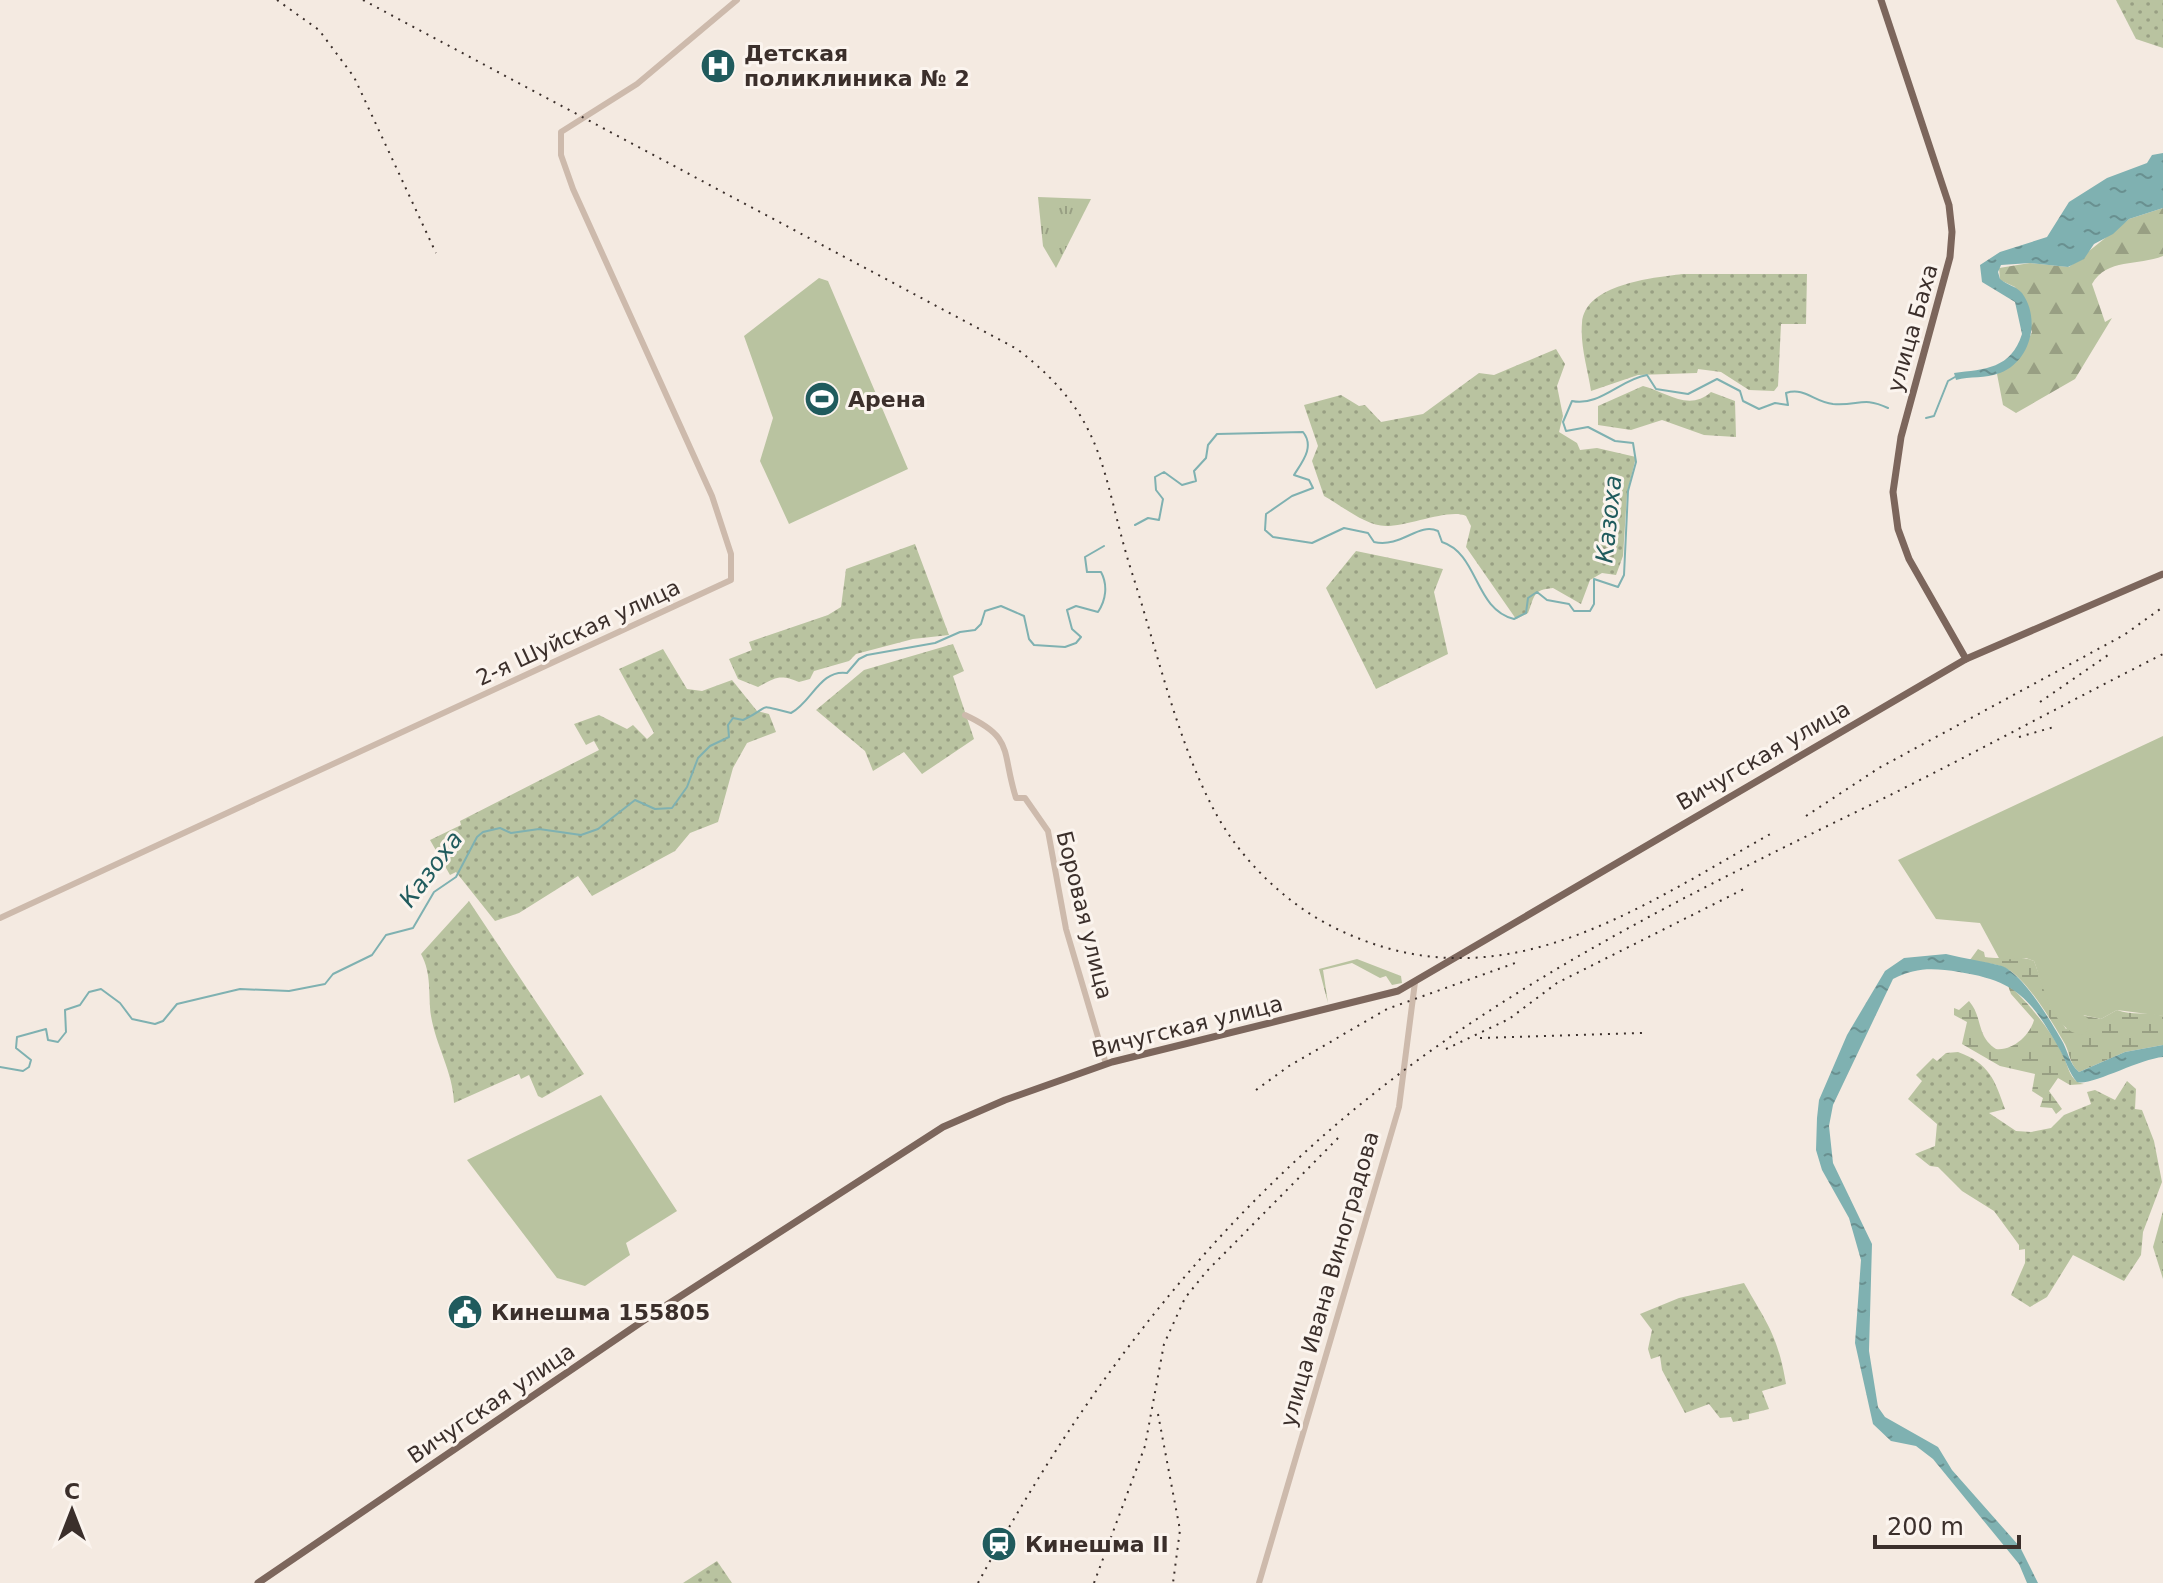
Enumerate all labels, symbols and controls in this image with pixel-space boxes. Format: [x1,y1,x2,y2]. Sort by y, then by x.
place label: Детская поликлиника № 2 [744,41,970,91]
hospital icon: Детская поликлиника № 2 [699,47,737,85]
street label: улица Баха [1882,261,1943,395]
sports icon: Арена [803,380,841,418]
place label: Арена [848,387,926,412]
water label: Казоха [1590,474,1628,564]
street label: 2-я Шуйская улица [472,574,684,691]
street label: Вичугская улица [1672,696,1854,815]
water label: Казоха [393,825,469,913]
street label: Боровая улица [1052,828,1118,1002]
street label: Вичугская улица [1089,991,1285,1062]
street label: улица Ивана Виноградова [1275,1129,1384,1430]
public building icon: Кинешма 155805 [446,1293,484,1331]
place label: Кинешма 155805 [491,1300,710,1325]
street label: Вичугская улица [403,1338,579,1469]
north arrow [32,1471,112,1551]
text: С [64,1479,80,1504]
scale bar [1875,1499,2019,1549]
text: 200 m [1887,1513,1964,1541]
station icon: Кинешма II [980,1525,1018,1563]
place label: Кинешма II [1025,1532,1169,1557]

